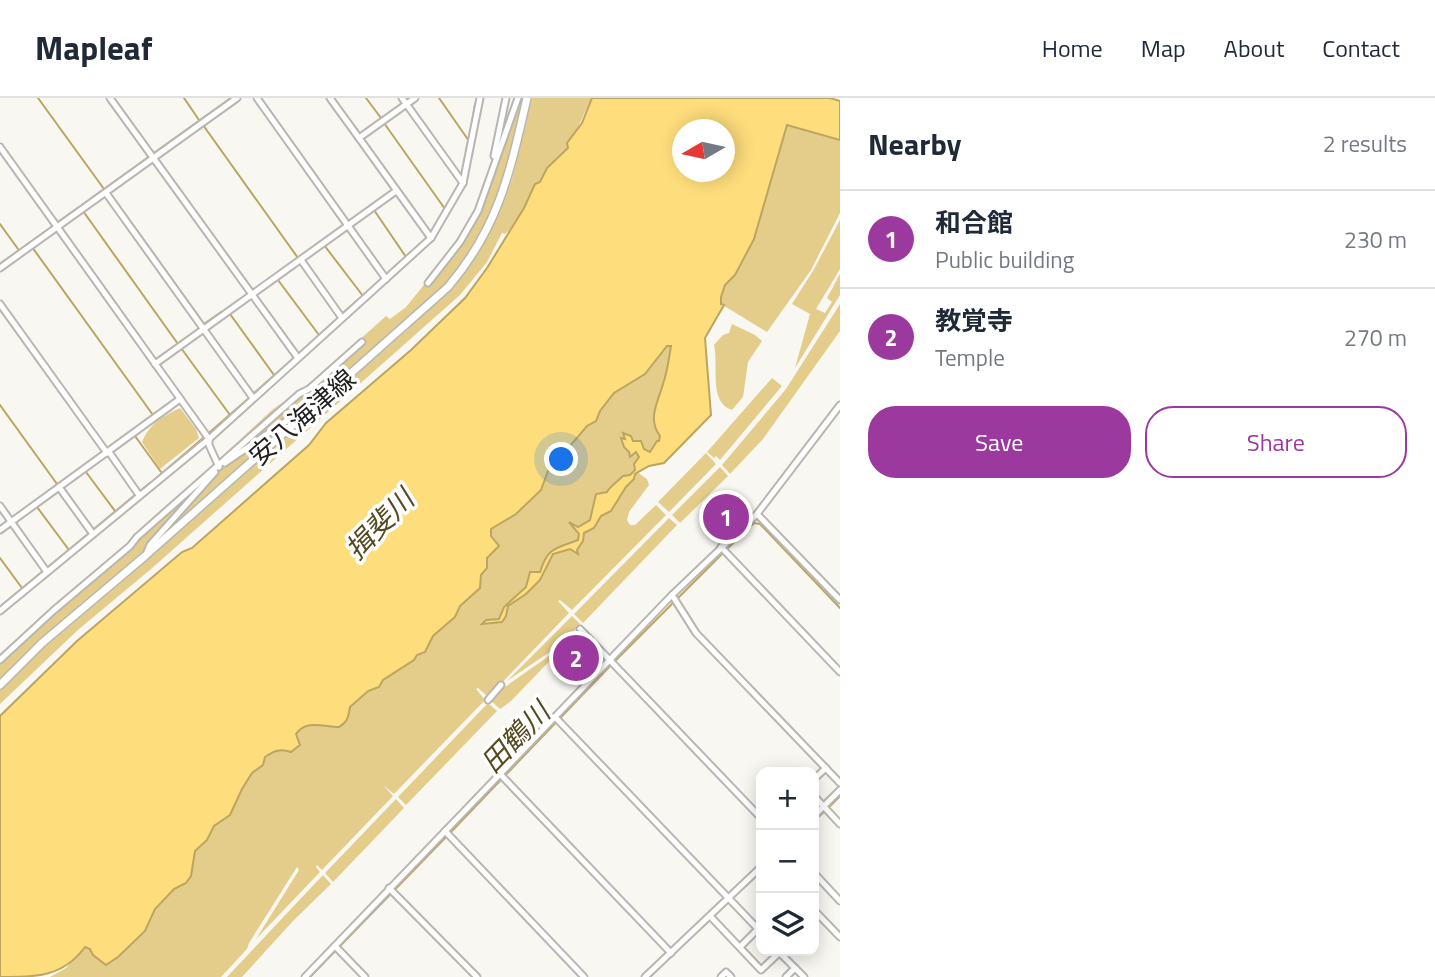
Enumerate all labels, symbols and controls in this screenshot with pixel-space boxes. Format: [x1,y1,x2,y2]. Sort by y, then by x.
text: Mapleaf [35,23,153,73]
text: Home [1042,30,1103,66]
text: Map [1141,30,1186,66]
text: About [1224,30,1284,66]
text: Contact [1322,30,1400,66]
north arrow [672,119,735,182]
text: Nearby [868,121,961,167]
text: 2 results [1323,126,1407,161]
text: 和合館 [935,203,1013,242]
text: 1 [885,222,897,257]
text: 230 m [1344,222,1407,257]
text: Public building [935,242,1074,277]
text: 教覚寺 [935,301,1013,340]
text: 2 [885,320,897,355]
text: 270 m [1344,320,1407,355]
text: Temple [935,340,1005,375]
street label: 安八海津線 [240,360,364,474]
button: Save [868,406,1131,478]
button: Share [1145,406,1407,478]
your location [544,442,578,476]
water label: 揖斐川 [334,477,426,569]
pin: 1 [703,491,749,543]
pin: 2 [553,632,599,684]
water label: 田鶴川 [470,690,562,782]
map controls [756,767,819,956]
button: + [756,767,819,830]
button: − [756,830,819,893]
button: layers [756,893,819,956]

